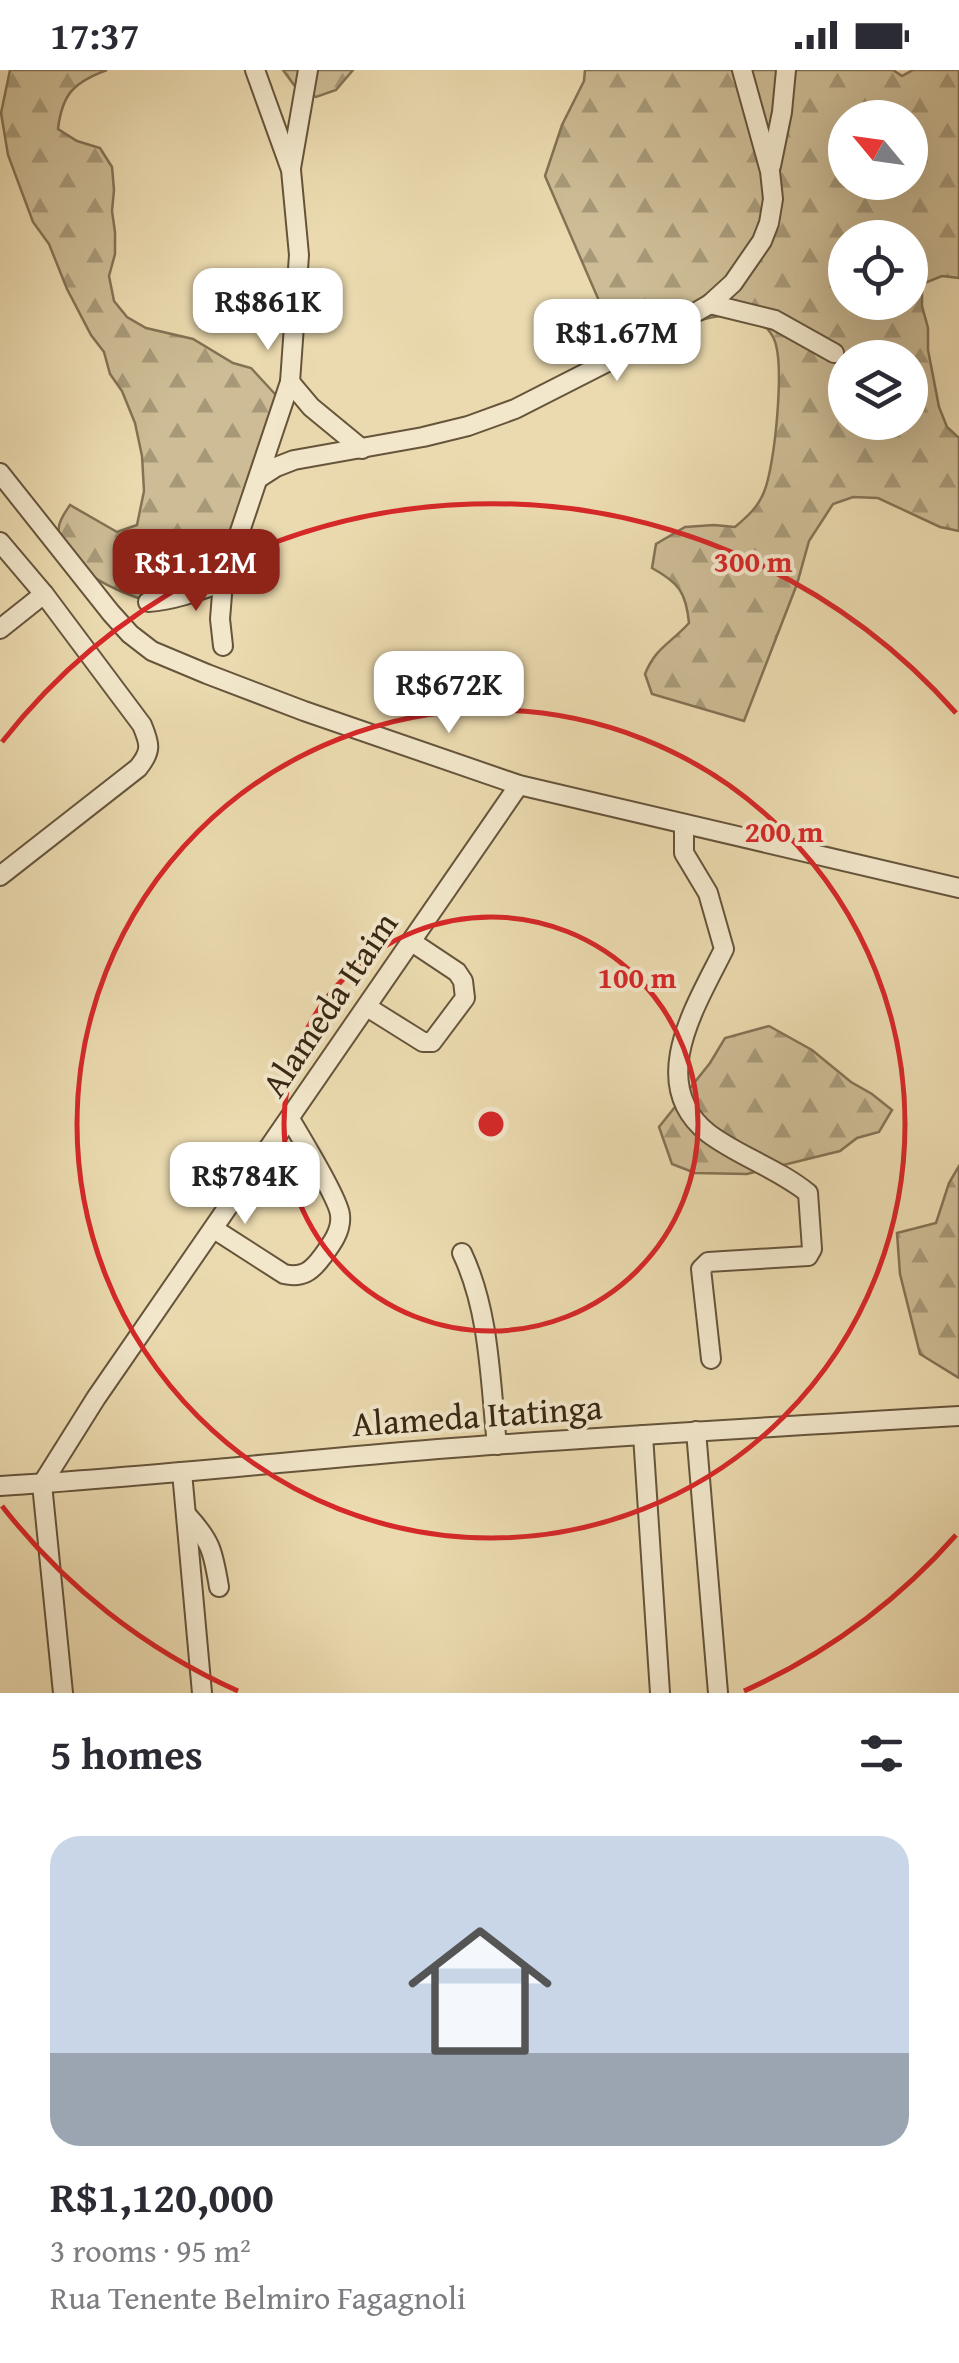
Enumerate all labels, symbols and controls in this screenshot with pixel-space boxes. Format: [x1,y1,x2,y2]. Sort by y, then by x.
text: 17:37 [50,7,140,63]
north arrow [828,100,928,200]
map controls [828,100,928,440]
button: locate [828,220,928,320]
pin: R$861K [187,268,349,353]
text: R$861K [215,277,321,324]
pin: R$1.67M [525,299,709,384]
text: R$1.67M [556,308,678,355]
button: layers [828,340,928,440]
pin: R$1.12M [104,529,288,614]
text: R$1.12M [135,538,257,585]
text: 300 m [714,539,793,583]
pin: R$672K [368,651,530,736]
text: R$672K [396,660,502,707]
text: 200 m [745,809,824,853]
street label: Alameda Itaim [248,901,410,1107]
text: 100 m [598,955,677,999]
centre of rings [473,1106,509,1142]
pin: R$784K [164,1142,326,1227]
text: R$784K [192,1151,298,1198]
street label: Alameda Itatinga [350,1381,604,1449]
text: 5 homes [50,1723,203,1784]
icon: filters [854,1726,909,1781]
icon: home [390,1901,570,2081]
text: R$1,120,000 [50,2166,274,2227]
text: 3 rooms · 95 m² [50,2227,251,2274]
text: Rua Tenente Belmiro Fagagnoli [50,2274,466,2321]

